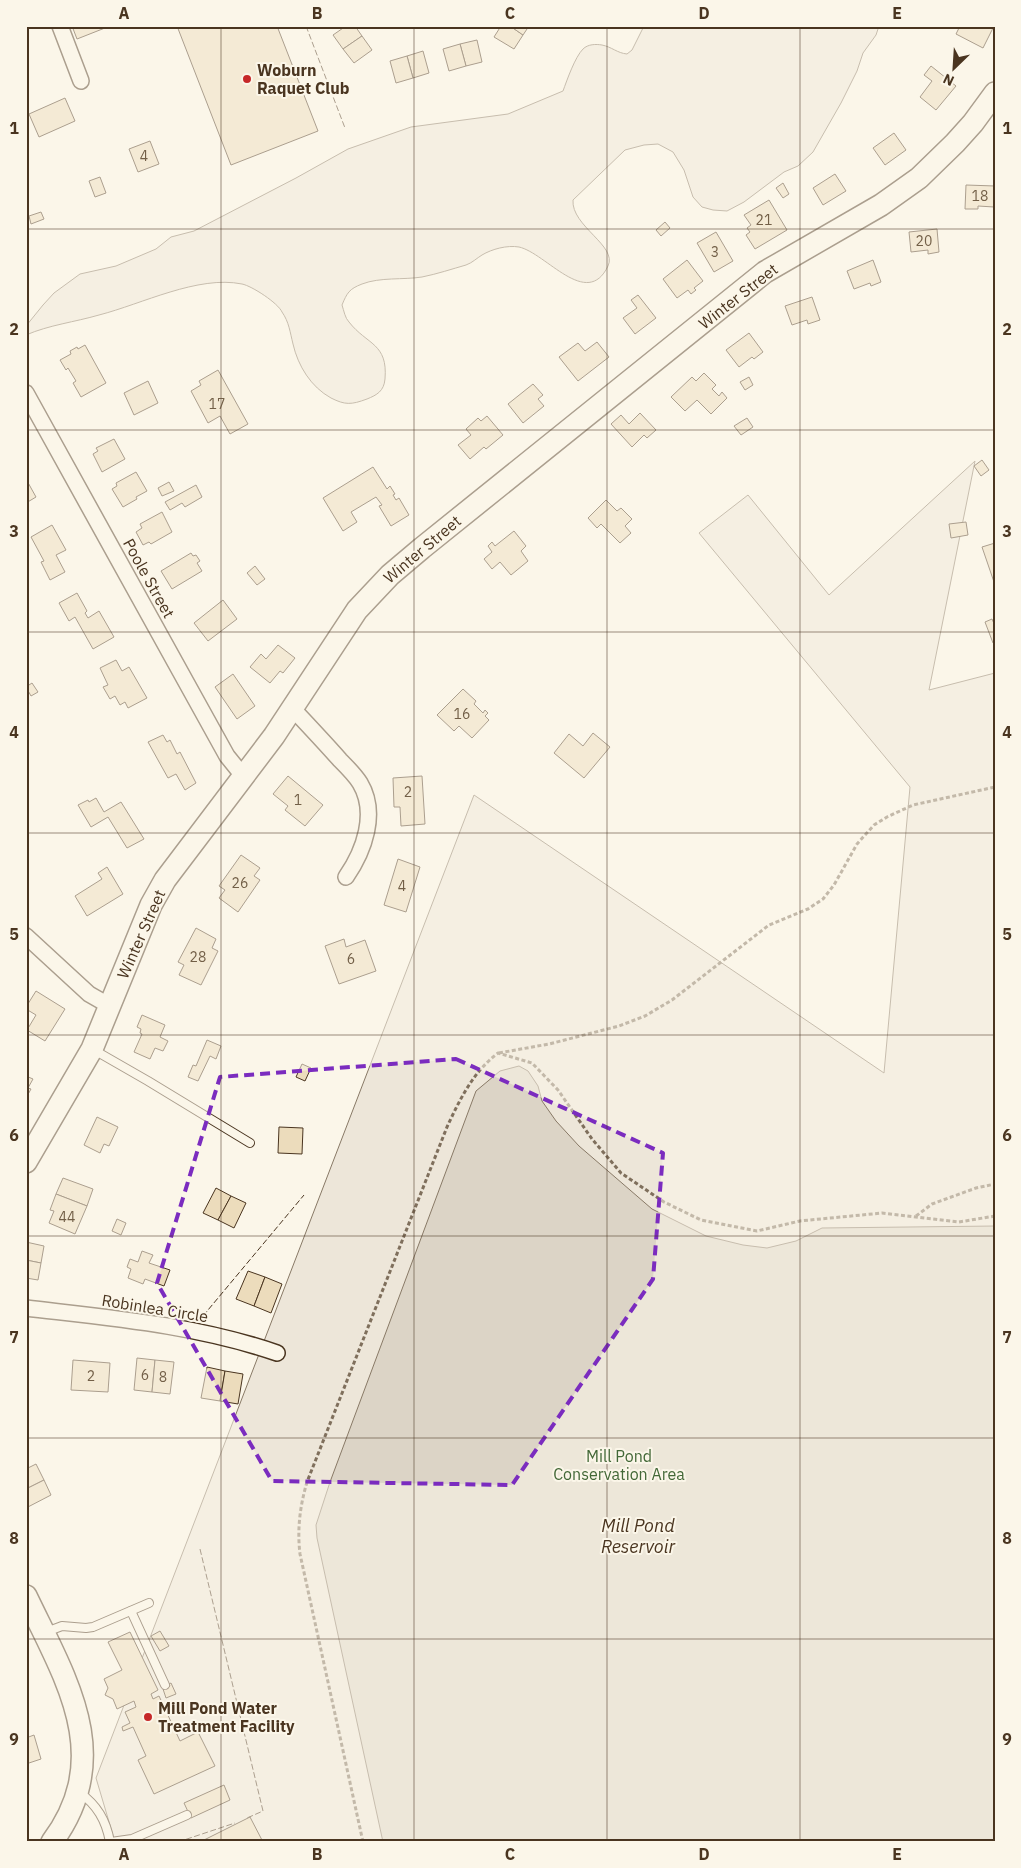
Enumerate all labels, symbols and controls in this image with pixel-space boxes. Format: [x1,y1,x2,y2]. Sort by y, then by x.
text: A [119,3,130,23]
text: B [312,3,323,23]
text: C [505,3,515,23]
text: D [698,3,710,23]
text: E [892,3,902,23]
north arrow [928,42,978,92]
place label: Woburn Raquet Club [257,60,350,98]
text: N [940,69,957,90]
marker: Woburn Raquet Club [241,73,253,85]
text: 1 [9,118,19,138]
text: 1 [1002,118,1012,138]
house number: 4 [140,147,148,165]
house number: 18 [972,187,988,205]
house number: 21 [756,211,772,229]
house number: 20 [916,232,932,250]
house number: 3 [711,243,719,261]
street label: Winter Street [694,259,782,333]
text: 2 [9,319,19,339]
text: 2 [1002,319,1012,339]
house number: 17 [209,395,225,413]
street label: Winter Street [379,511,465,587]
text: 3 [9,521,19,541]
text: 3 [1002,521,1012,541]
street label: Poole Street [119,535,179,621]
house number: 16 [454,705,470,723]
text: 4 [9,722,19,742]
text: 4 [1002,722,1012,742]
house number: 2 [404,783,412,801]
house number: 1 [294,791,302,809]
house number: 26 [232,874,248,892]
house number: 4 [398,877,406,895]
street label: Winter Street [113,886,169,982]
text: 5 [9,924,19,944]
text: 5 [1002,924,1012,944]
house number: 28 [190,948,206,966]
house number: 6 [347,950,355,968]
text: 6 [9,1125,19,1145]
text: 6 [1002,1125,1012,1145]
house number: 44 [59,1208,75,1226]
street label: Robinlea Circle [100,1290,210,1326]
text: 7 [9,1327,19,1347]
text: 7 [1002,1327,1012,1347]
house number: 6 [141,1366,149,1384]
house number: 2 [87,1367,95,1385]
house number: 8 [159,1368,167,1386]
park label: Mill Pond Conservation Area [553,1446,685,1484]
water label: Mill Pond Reservoir [601,1514,675,1558]
text: 8 [9,1528,19,1548]
text: 8 [1002,1528,1012,1548]
place label: Mill Pond Water Treatment Facility [158,1698,295,1736]
marker: Mill Pond Water Treatment Facility [142,1711,154,1723]
text: 9 [9,1729,19,1749]
text: 9 [1002,1729,1012,1749]
text: A [119,1844,130,1864]
text: B [312,1844,323,1864]
text: C [505,1844,515,1864]
text: D [698,1844,710,1864]
text: E [892,1844,902,1864]

